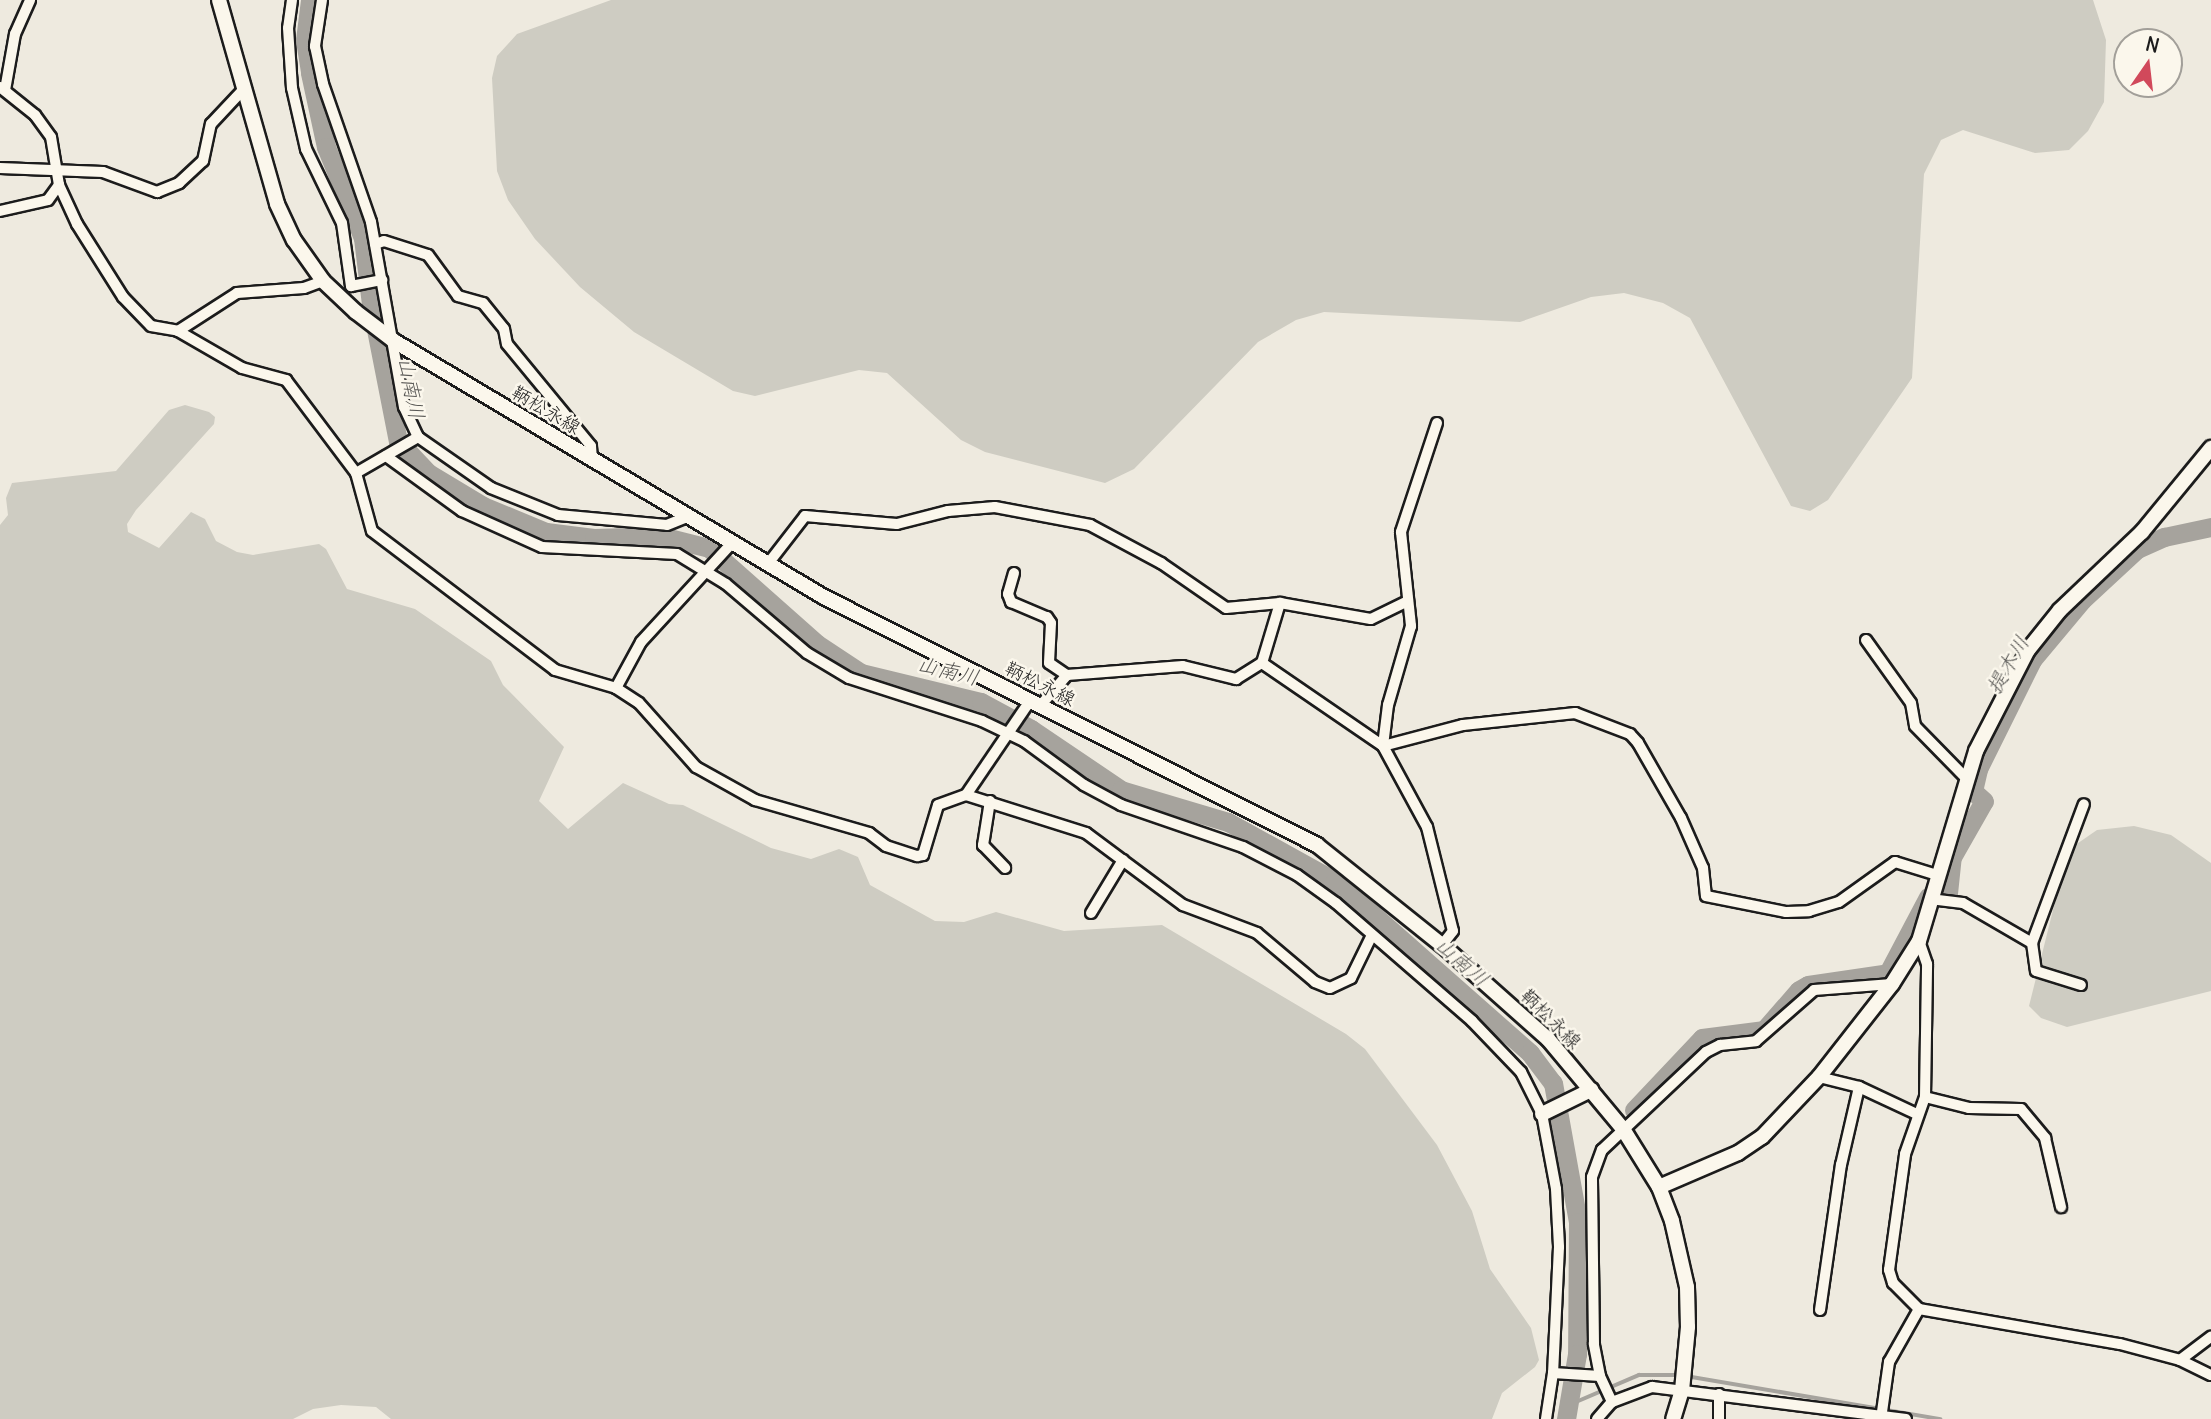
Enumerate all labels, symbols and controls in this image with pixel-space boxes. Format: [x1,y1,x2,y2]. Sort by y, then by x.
north arrow [2113,28,2183,98]
text: N [2143,31,2162,58]
water label: 山南川 [393,355,429,421]
street label: 鞆松永線 [508,381,584,439]
water label: 提木川 [1981,631,2035,699]
water label: 山南川 [914,651,982,691]
street label: 鞆松永線 [1001,657,1079,711]
water label: 山南川 [1430,932,1494,992]
street label: 鞆松永線 [1516,984,1586,1054]

